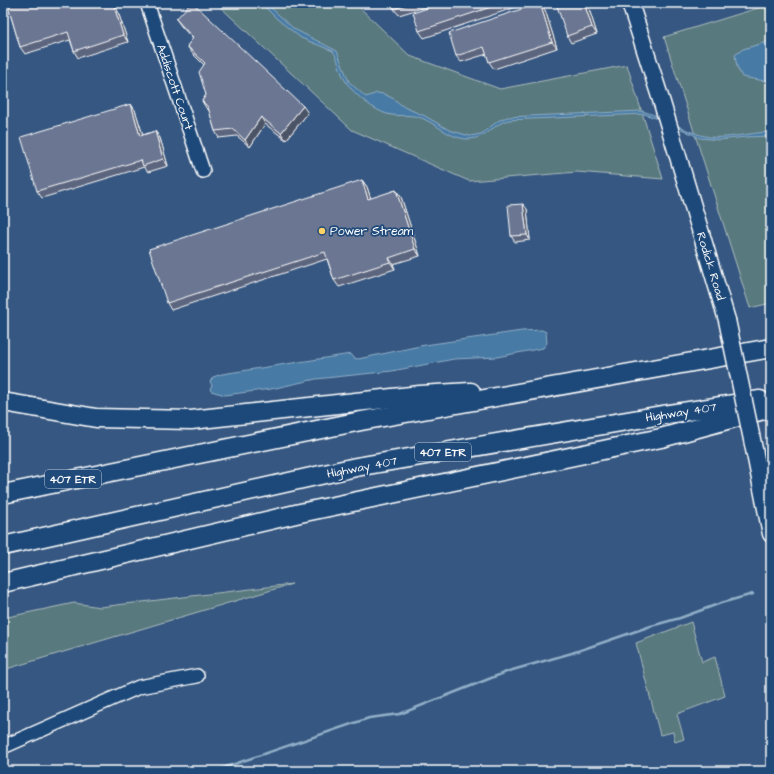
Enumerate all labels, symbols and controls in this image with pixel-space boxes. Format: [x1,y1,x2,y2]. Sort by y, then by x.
street label: Addiscott Court [152,42,197,132]
place label: Power Stream [330,223,414,240]
marker: Power Stream [317,226,327,236]
street label: Rodick Road [692,230,729,302]
street label: Highway 407 [644,398,718,427]
road number: 407 ETR [415,443,471,461]
street label: Highway 407 [325,452,400,484]
road number: 407 ETR [45,470,101,488]

